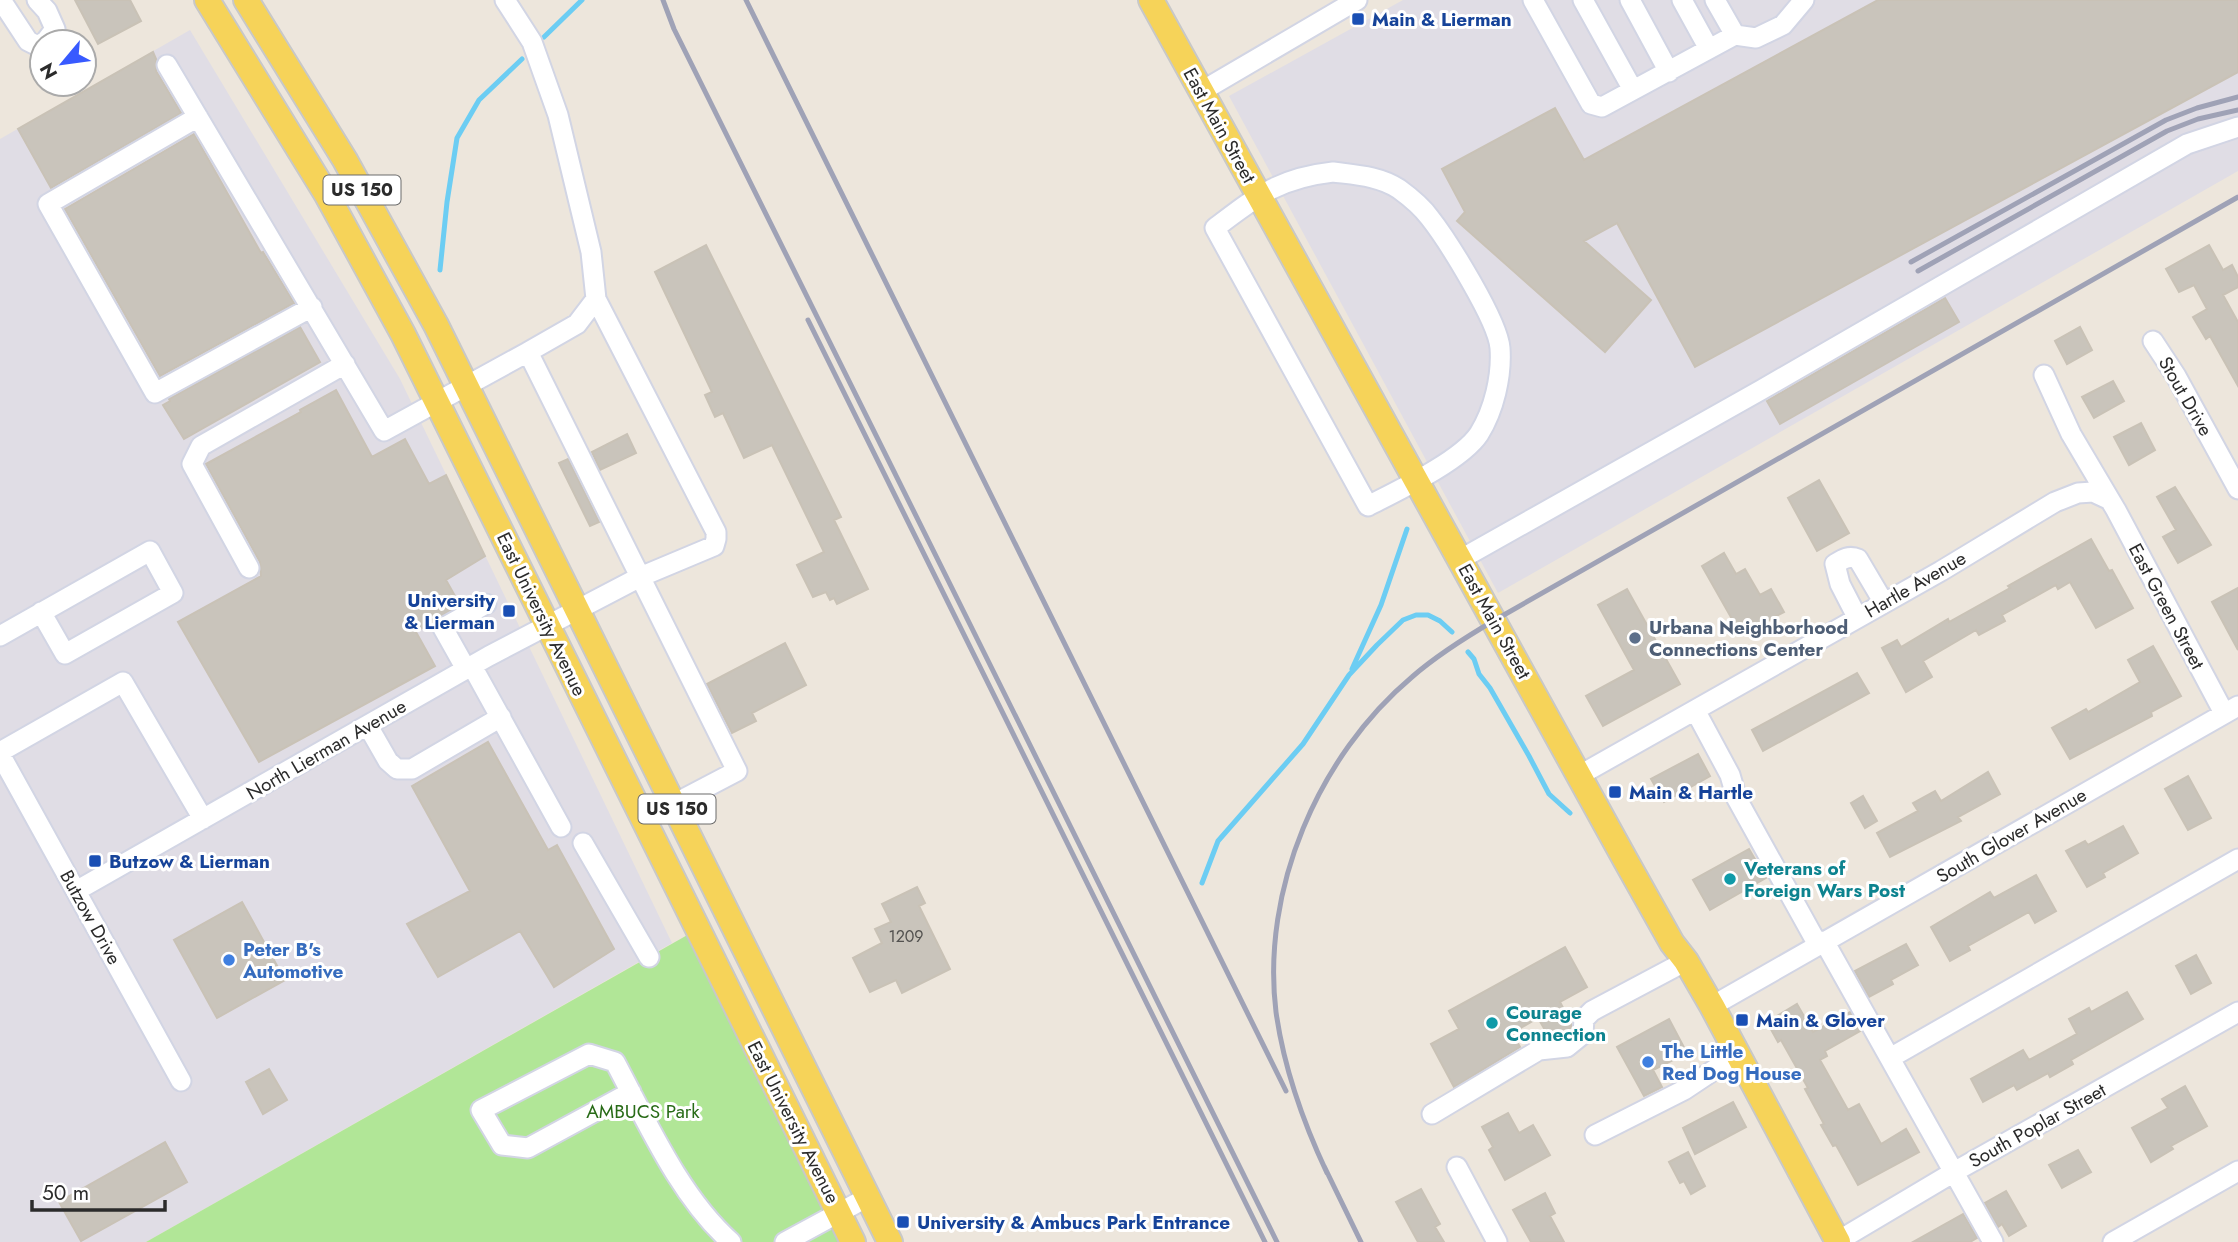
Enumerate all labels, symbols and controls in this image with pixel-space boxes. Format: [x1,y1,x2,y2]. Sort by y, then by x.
place label: Main & Lierman [1372,6,1512,33]
marker: Main & Lierman [1350,11,1366,27]
north arrow [28,28,98,98]
text: N [33,58,64,84]
street label: East Main Street [1177,63,1263,188]
road number: US 150 [324,176,400,204]
street label: Stout Drive [2152,351,2219,441]
street label: East University Avenue [490,528,593,701]
street label: East Green Street [2122,539,2211,674]
street label: Hartle Avenue [1860,544,1971,624]
street label: East Main Street [1452,559,1538,684]
place label: University & Lierman [404,587,496,636]
marker: University & Lierman [501,603,517,619]
place label: Urbana Neighborhood Connections Center [1649,614,1848,663]
marker: Urbana Neighborhood Connections Center [1627,630,1643,646]
street label: North Lierman Avenue [241,693,411,806]
place label: Main & Hartle [1629,779,1753,806]
street label: South Glover Avenue [1931,781,2092,889]
marker: Main & Hartle [1607,784,1623,800]
road number: US 150 [638,794,716,824]
place label: Butzow & Lierman [109,848,270,875]
marker: Butzow & Lierman [87,853,103,869]
place label: Veterans of Foreign Wars Post [1743,855,1905,904]
street label: Butzow Drive [53,865,128,970]
marker: Veterans of Foreign Wars Post [1722,871,1738,887]
house number: 1209 [888,925,924,948]
place label: Peter B's Automotive [242,936,344,985]
marker: Peter B's Automotive [221,952,237,968]
place label: Courage Connection [1506,999,1606,1048]
place label: Main & Glover [1756,1007,1885,1034]
marker: Main & Glover [1734,1012,1750,1028]
marker: Courage Connection [1484,1015,1500,1031]
street label: East University Avenue [741,1036,846,1208]
place label: The Little Red Dog House [1662,1038,1802,1087]
marker: The Little Red Dog House [1640,1054,1656,1070]
street label: South Poplar Street [1964,1076,2111,1174]
park label: AMBUCS Park [586,1098,700,1125]
scale bar [32,1168,164,1212]
text: 50 m [42,1178,89,1208]
place label: University & Ambucs Park Entrance [917,1209,1230,1236]
marker: University & Ambucs Park Entrance [895,1214,911,1230]

